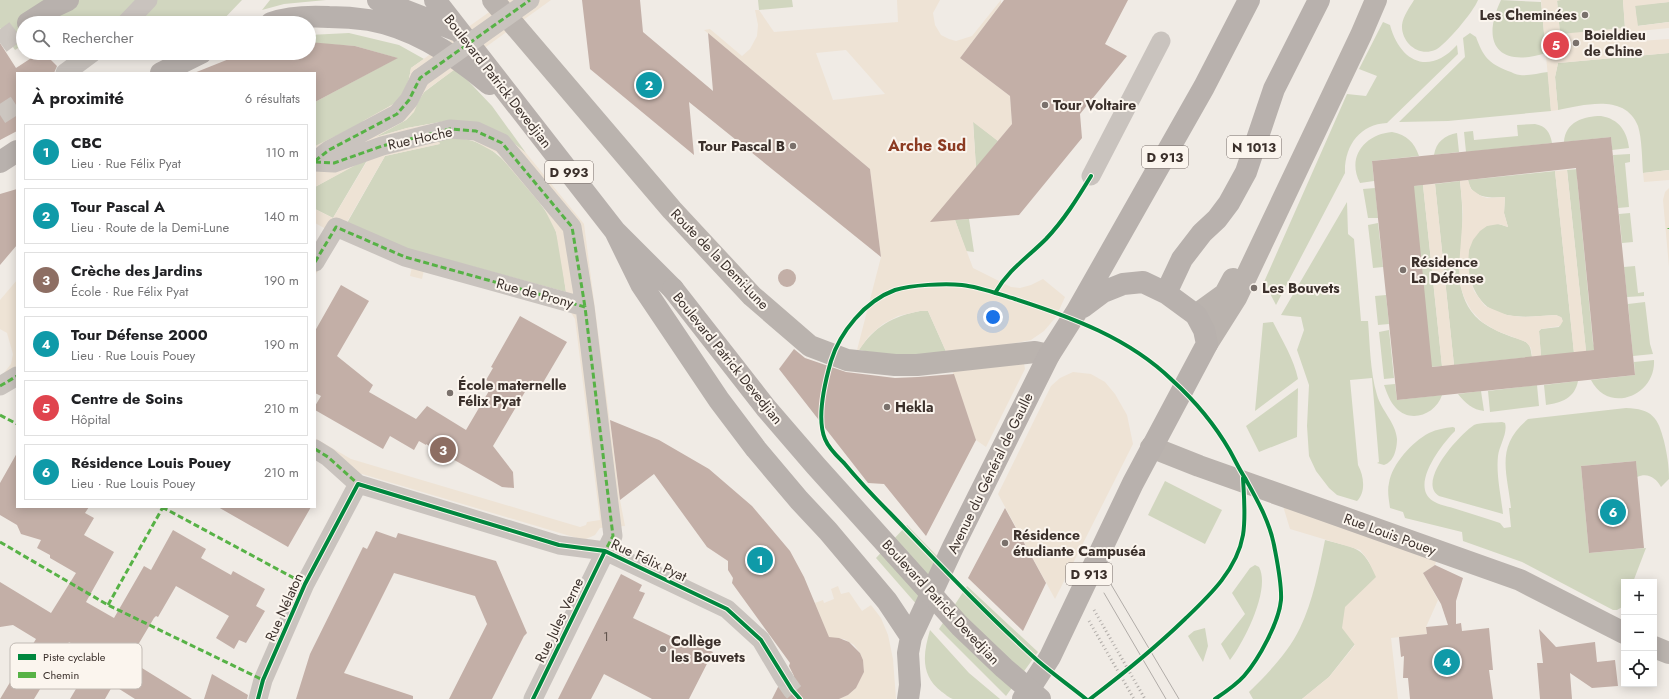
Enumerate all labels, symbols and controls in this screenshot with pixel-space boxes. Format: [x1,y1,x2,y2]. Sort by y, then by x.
place label: Les Cheminées [1479,5,1578,25]
street label: Boulevard Patrick Devedjian [439,10,557,152]
marker: Les Cheminées [1580,10,1590,20]
search box [16,16,316,60]
place label: Boieldieu de Chine [1584,25,1646,61]
icon: search [30,27,52,49]
text: Rechercher [62,27,134,49]
pin: 5 [1543,30,1569,60]
marker: Boieldieu de Chine [1571,38,1581,48]
pin: 2 [636,70,662,100]
text: À proximité [32,86,124,110]
text: 6 résultats [245,89,300,108]
place label: Tour Voltaire [1053,95,1136,115]
marker: Tour Voltaire [1040,100,1050,110]
street label: Rue Hoche [386,121,454,155]
text: CBC [71,132,102,154]
district label: Arche Sud [887,134,966,157]
place label: Tour Pascal B [698,136,785,156]
road number: N 1013 [1227,136,1281,158]
marker: Tour Pascal B [788,141,798,151]
text: 1 [43,143,49,162]
text: 110 m [265,143,299,162]
road number: D 913 [1142,146,1188,168]
text: Lieu · Rue Félix Pyat [71,154,181,173]
road number: D 993 [545,161,593,183]
text: Tour Pascal A [71,196,165,218]
street label: Route de la Demi-Lune [667,204,773,314]
text: 2 [42,207,50,226]
text: 140 m [264,207,299,226]
text: Lieu · Route de la Demi-Lune [71,218,229,237]
place label: Résidence La Défense [1411,252,1484,288]
text: Crèche des Jardins [71,260,202,282]
marker: Résidence La Défense [1398,265,1408,275]
text: 3 [42,271,50,290]
text: 190 m [264,271,299,290]
street label: Rue de Prony [494,273,577,313]
place label: Les Bouvets [1262,278,1340,298]
text: École · Rue Félix Pyat [71,282,188,301]
marker: Les Bouvets [1249,283,1259,293]
street label: Boulevard Patrick Devedjian [668,288,788,428]
your location [983,307,1003,327]
text: Tour Défense 2000 [71,324,208,346]
text: 4 [41,335,51,354]
text: 190 m [264,335,299,354]
text: Lieu · Rue Louis Pouey [71,346,195,365]
place label: École maternelle Félix Pyat [458,375,567,411]
text: Centre de Soins [71,388,183,410]
marker: École maternelle Félix Pyat [445,388,455,398]
street label: Avenue du Général de Gaulle [942,389,1038,557]
place label: Hekla [895,397,933,417]
text: 5 [42,399,50,418]
text: 210 m [264,399,299,418]
marker: Hekla [882,402,892,412]
text: Hôpital [71,410,111,429]
pin: 3 [430,435,456,465]
text: Résidence Louis Pouey [71,452,231,474]
text: 6 [42,463,50,482]
text: 210 m [264,463,299,482]
text: Lieu · Rue Louis Pouey [71,474,195,493]
pin: 6 [1600,497,1626,527]
street label: Rue Louis Pouey [1341,508,1440,560]
place label: Résidence étudiante Campuséa [1013,525,1146,561]
street label: Rue Félix Pyat [608,534,691,587]
street label: Boulevard Patrick Devedjian [878,535,1004,669]
marker: Résidence étudiante Campuséa [1000,538,1010,548]
pin: 1 [747,545,773,575]
road number: D 913 [1066,563,1112,585]
street label: Rue Nélaton [260,570,308,644]
street label: Rue Jules Verne [530,574,588,666]
map controls [1621,579,1657,687]
button: + [1621,579,1657,615]
button: − [1621,615,1657,651]
house number: 1 [603,628,609,646]
place label: Collège les Bouvets [671,631,746,667]
legend [10,643,142,689]
marker: Collège les Bouvets [658,644,668,654]
pin: 4 [1434,647,1460,677]
text: Piste cyclable [43,649,106,665]
button: locate [1621,651,1657,687]
text: Chemin [43,667,79,683]

